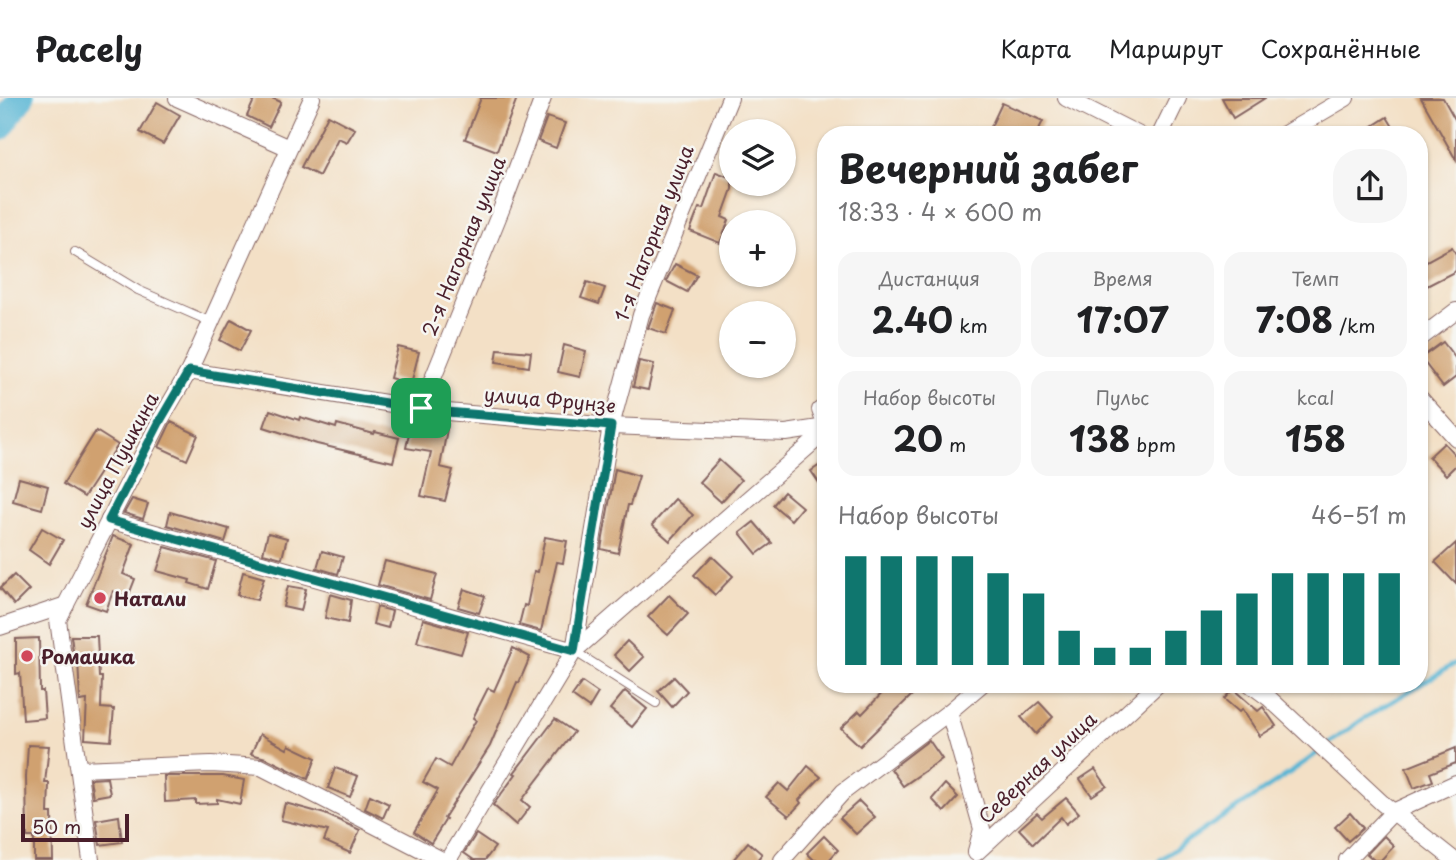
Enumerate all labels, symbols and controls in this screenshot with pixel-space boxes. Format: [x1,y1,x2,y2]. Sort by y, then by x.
text: Pacely [35,23,143,73]
text: Карта [1000,30,1071,66]
text: Маршрут [1109,30,1223,66]
text: Сохранённые [1261,30,1421,66]
map controls [719,119,796,378]
button: layers [719,119,796,196]
text: Вечерний забег [838,139,1138,196]
street label: 1-я Нагорная улица [606,141,700,325]
button: share [1333,149,1407,223]
street label: 2-я Нагорная улица [414,152,512,340]
text: 18:33 · 4 × 600 m [838,194,1042,229]
button: + [719,210,796,287]
text: Дистанция [879,264,980,292]
text: Время [1092,264,1153,292]
text: Темп [1291,264,1340,292]
text: 2.40 [871,292,953,345]
text: 17:07 [1077,292,1169,345]
text: 7:08 [1255,292,1333,345]
button: − [719,301,796,378]
text: km [953,311,988,339]
text: /km [1333,311,1376,339]
pin [391,378,451,438]
street label: улица Фрунзе [483,379,617,419]
text: Набор высоты [863,383,996,411]
text: Пульс [1096,383,1149,411]
text: kcal [1297,383,1334,411]
street label: улица Пушкина [69,387,165,533]
icon: arrive [402,389,440,427]
text: 20 [893,411,943,464]
text: 138 [1069,411,1130,464]
text: 158 [1285,411,1346,464]
text: m [943,430,966,458]
text: bpm [1130,430,1176,458]
text: Набор высоты [838,497,999,532]
text: 46–51 m [1311,497,1407,532]
place label: Натали [114,584,187,612]
marker: Натали [92,590,108,606]
place label: Ромашка [41,642,135,670]
marker: Ромашка [19,648,35,664]
street label: Северная улица [972,705,1102,829]
scale bar [21,811,130,843]
text: 50 m [32,812,81,840]

